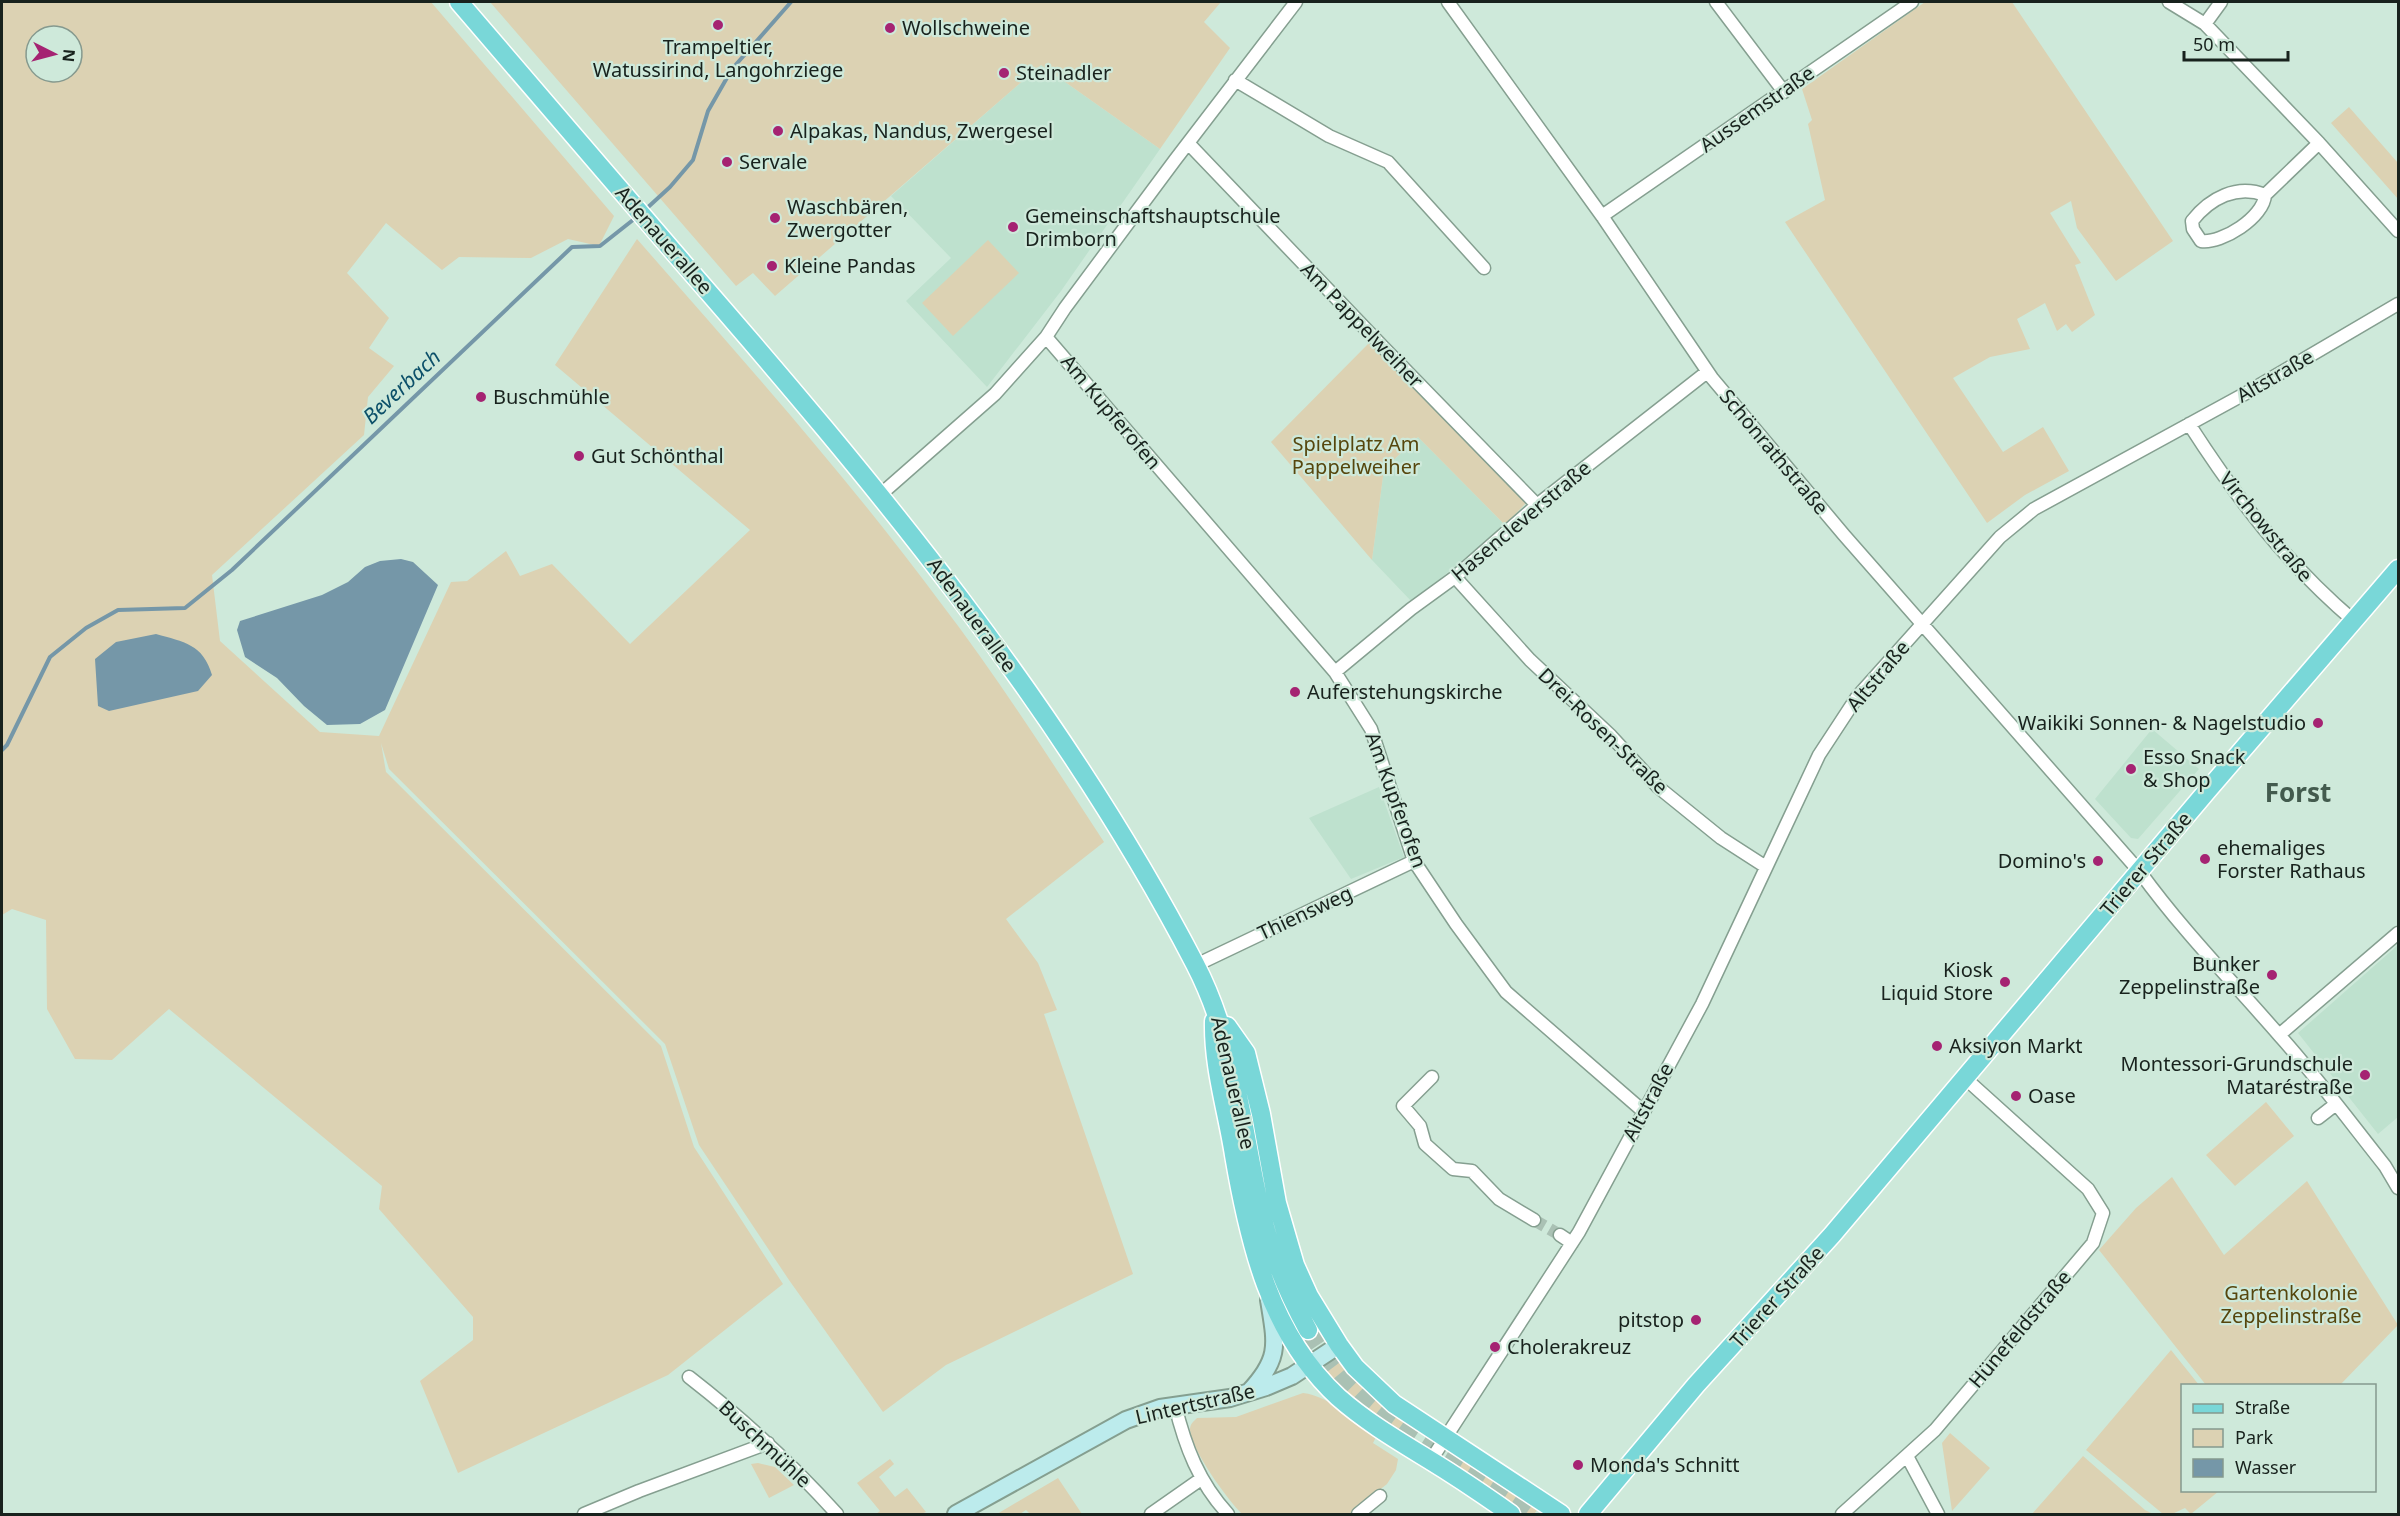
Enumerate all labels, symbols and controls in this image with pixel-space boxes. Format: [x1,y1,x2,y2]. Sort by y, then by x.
place label: Wollschweine [902,14,1030,41]
marker: Trampeltier, Watussirind, Langohrziege [711,18,725,32]
marker: Wollschweine [883,21,897,35]
north arrow [24,24,84,84]
scale bar [2184,24,2288,62]
text: 50 m [2193,32,2235,56]
place label: Trampeltier, Watussirind, Langohrziege [593,33,843,83]
text: N [57,48,81,63]
place label: Steinadler [1016,59,1111,86]
street label: Aussemstraße [1694,59,1819,158]
marker: Steinadler [997,66,1011,80]
place label: Alpakas, Nandus, Zwergesel [790,117,1053,144]
marker: Alpakas, Nandus, Zwergesel [771,124,785,138]
place label: Servale [739,148,807,175]
marker: Servale [720,155,734,169]
street label: Adenauerallee [610,180,719,300]
place label: Waschbären, Zwergotter [787,193,908,243]
place label: Gemeinschaftshauptschule Drimborn [1025,202,1281,252]
marker: Waschbären, Zwergotter [768,211,782,225]
marker: Gemeinschaftshauptschule Drimborn [1006,220,1020,234]
place label: Kleine Pandas [784,252,916,279]
street label: Am Pappelweiher [1295,256,1429,393]
marker: Kleine Pandas [765,259,779,273]
water label: Beverbach [356,343,446,430]
street label: Altstraße [2231,343,2318,408]
street label: Am Kupferofen [1055,348,1167,475]
place label: Buschmühle [493,383,610,410]
street label: Schönrathstraße [1714,383,1835,520]
marker: Buschmühle [474,390,488,404]
park label: Spielplatz Am Pappelweiher [1292,430,1420,480]
place label: Gut Schönthal [591,442,724,469]
marker: Gut Schönthal [572,449,586,463]
street label: Hasencleverstraße [1445,454,1596,587]
street label: Virchowstraße [2214,466,2319,587]
street label: Adenauerallee [922,552,1023,677]
street label: Altstraße [1840,634,1915,717]
street label: Drei-Rosen-Straße [1533,662,1674,800]
place label: Auferstehungskirche [1307,678,1503,705]
marker: Auferstehungskirche [1288,685,1302,699]
place label: Waikiki Sonnen- & Nagelstudio [2018,709,2306,736]
marker: Waikiki Sonnen- & Nagelstudio [2311,716,2325,730]
street label: Am Kupferofen [1359,728,1434,871]
place label: Esso Snack & Shop [2143,743,2246,793]
marker: Esso Snack & Shop [2124,762,2138,776]
district label: Forst [2265,774,2331,810]
street label: Trierer Straße [2094,806,2197,922]
place label: ehemaliges Forster Rathaus [2217,834,2366,884]
place label: Domino's [1998,847,2086,874]
marker: ehemaliges Forster Rathaus [2198,852,2212,866]
marker: Domino's [2091,854,2105,868]
street label: Thiensweg [1253,879,1356,946]
place label: Bunker Zeppelinstraße [2119,950,2260,1000]
place label: Kiosk Liquid Store [1881,956,1993,1006]
marker: Bunker Zeppelinstraße [2265,968,2279,982]
marker: Kiosk Liquid Store [1998,975,2012,989]
street label: Adenauerallee [1205,1014,1262,1152]
place label: Aksiyon Markt [1949,1032,2083,1059]
marker: Aksiyon Markt [1930,1039,1944,1053]
place label: Montessori-Grundschule Mataréstraße [2121,1050,2353,1100]
street label: Altstraße [1616,1058,1679,1146]
marker: Montessori-Grundschule Mataréstraße [2358,1068,2372,1082]
place label: Oase [2028,1082,2076,1109]
marker: Oase [2009,1089,2023,1103]
street label: Trierer Straße [1724,1240,1830,1353]
street label: Hünefeldstraße [1962,1264,2077,1393]
park label: Gartenkolonie Zeppelinstraße [2220,1279,2362,1329]
place label: pitstop [1618,1306,1684,1333]
marker: pitstop [1689,1313,1703,1327]
place label: Cholerakreuz [1507,1333,1631,1360]
marker: Cholerakreuz [1488,1340,1502,1354]
street label: Lintertstraße [1133,1377,1257,1430]
legend [2181,1384,2376,1492]
street label: Buschmühle [713,1394,817,1493]
text: Straße [2235,1395,2290,1419]
text: Park [2235,1425,2273,1449]
place label: Monda's Schnitt [1590,1451,1740,1478]
text: Wasser [2235,1455,2297,1479]
marker: Monda's Schnitt [1571,1458,1585,1472]

